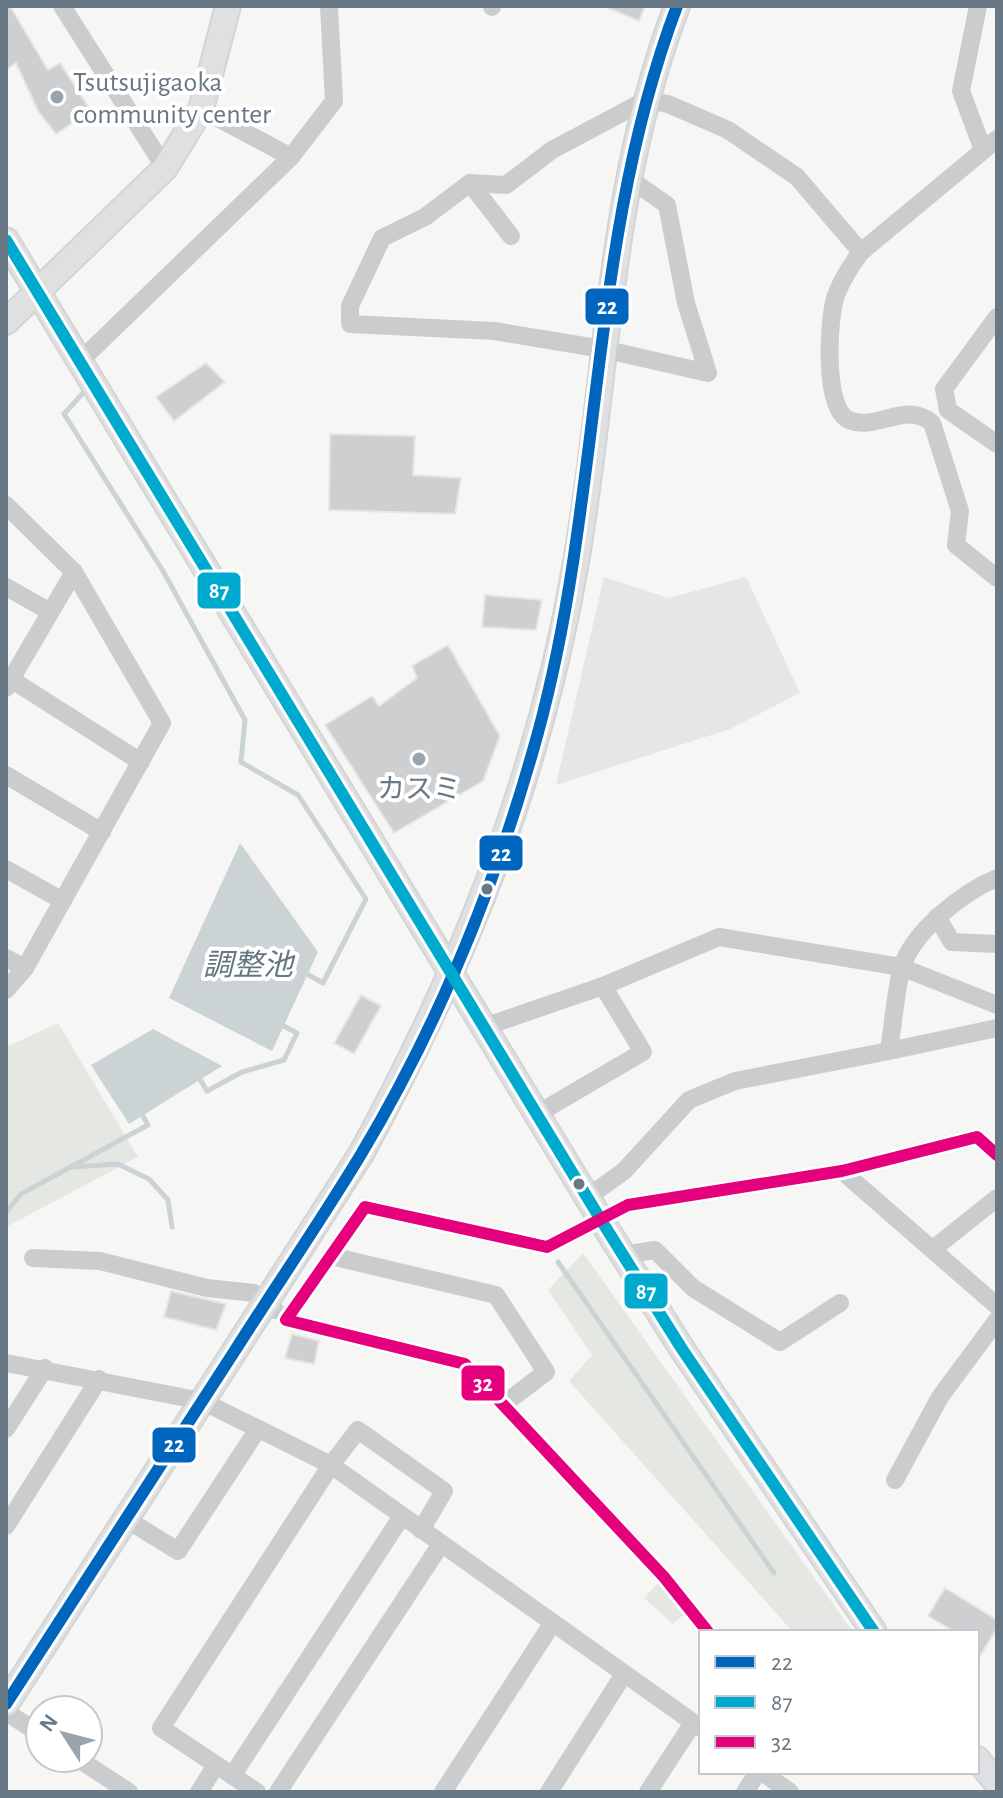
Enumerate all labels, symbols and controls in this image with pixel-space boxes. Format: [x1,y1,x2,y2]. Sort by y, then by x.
place label: Tsutsujigaoka community center [73,69,271,129]
marker: Tsutsujigaoka community center [48,88,66,106]
line badge: 22 [584,287,630,326]
text: 22 [597,296,617,318]
line badge: 87 [196,571,242,610]
text: 87 [209,580,229,602]
marker: カスミ [410,750,428,768]
place label: カスミ [377,775,461,804]
line badge: 22 [478,834,524,872]
text: 22 [491,843,511,865]
unlabelled marker [479,881,495,897]
water label: 調整池 [203,949,296,981]
unlabelled marker [571,1176,587,1192]
line badge: 87 [623,1272,669,1310]
text: 87 [636,1281,656,1303]
line badge: 32 [460,1364,506,1402]
text: 32 [473,1373,493,1395]
line badge: 22 [151,1426,197,1464]
text: 22 [164,1434,184,1456]
legend [699,1630,979,1774]
text: 22 [771,1651,793,1675]
text: 87 [771,1691,792,1715]
north arrow [24,1694,104,1774]
text: N [35,1710,62,1735]
text: 32 [771,1731,792,1755]

